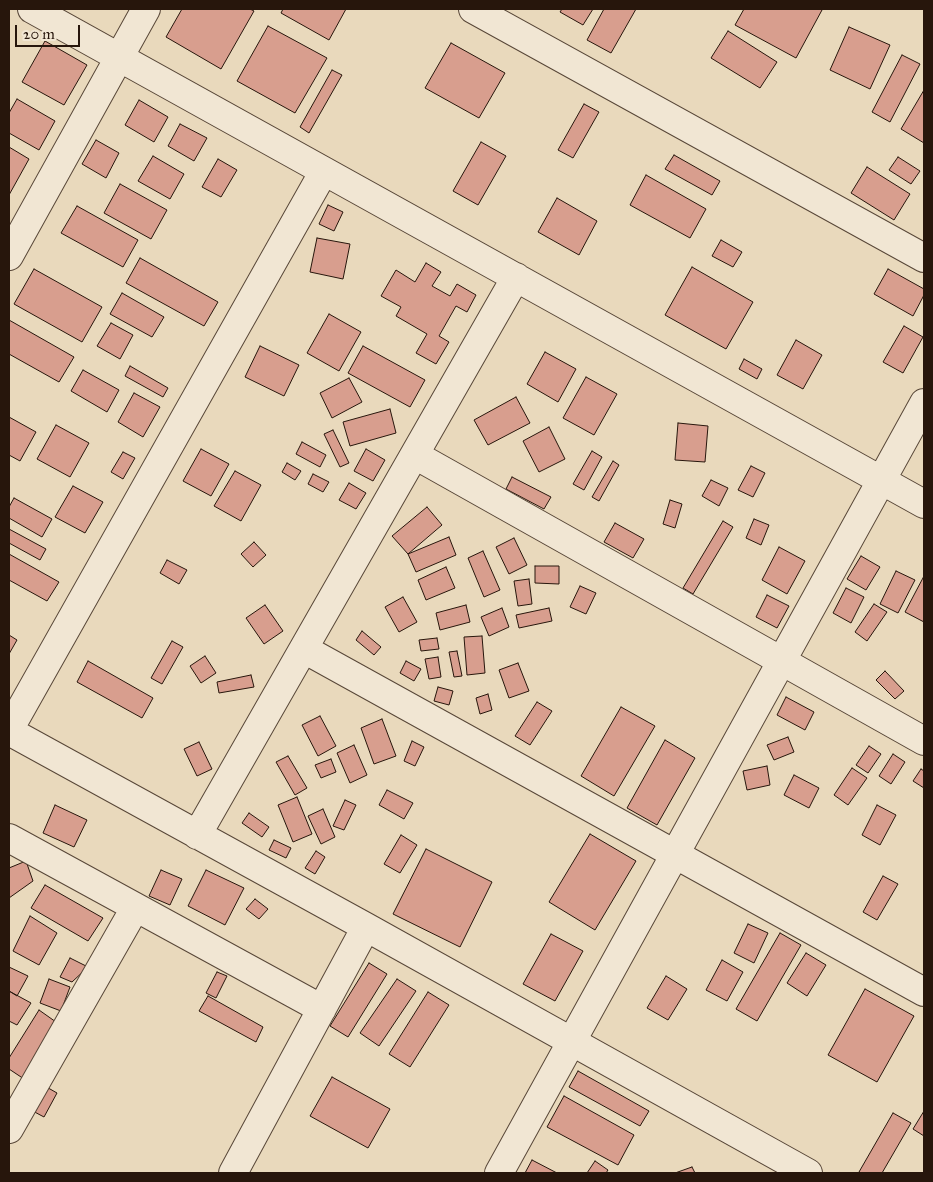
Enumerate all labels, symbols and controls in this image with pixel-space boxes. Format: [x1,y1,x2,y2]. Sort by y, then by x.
scale bar [18,15,82,47]
text: 20 m [23,25,55,43]

